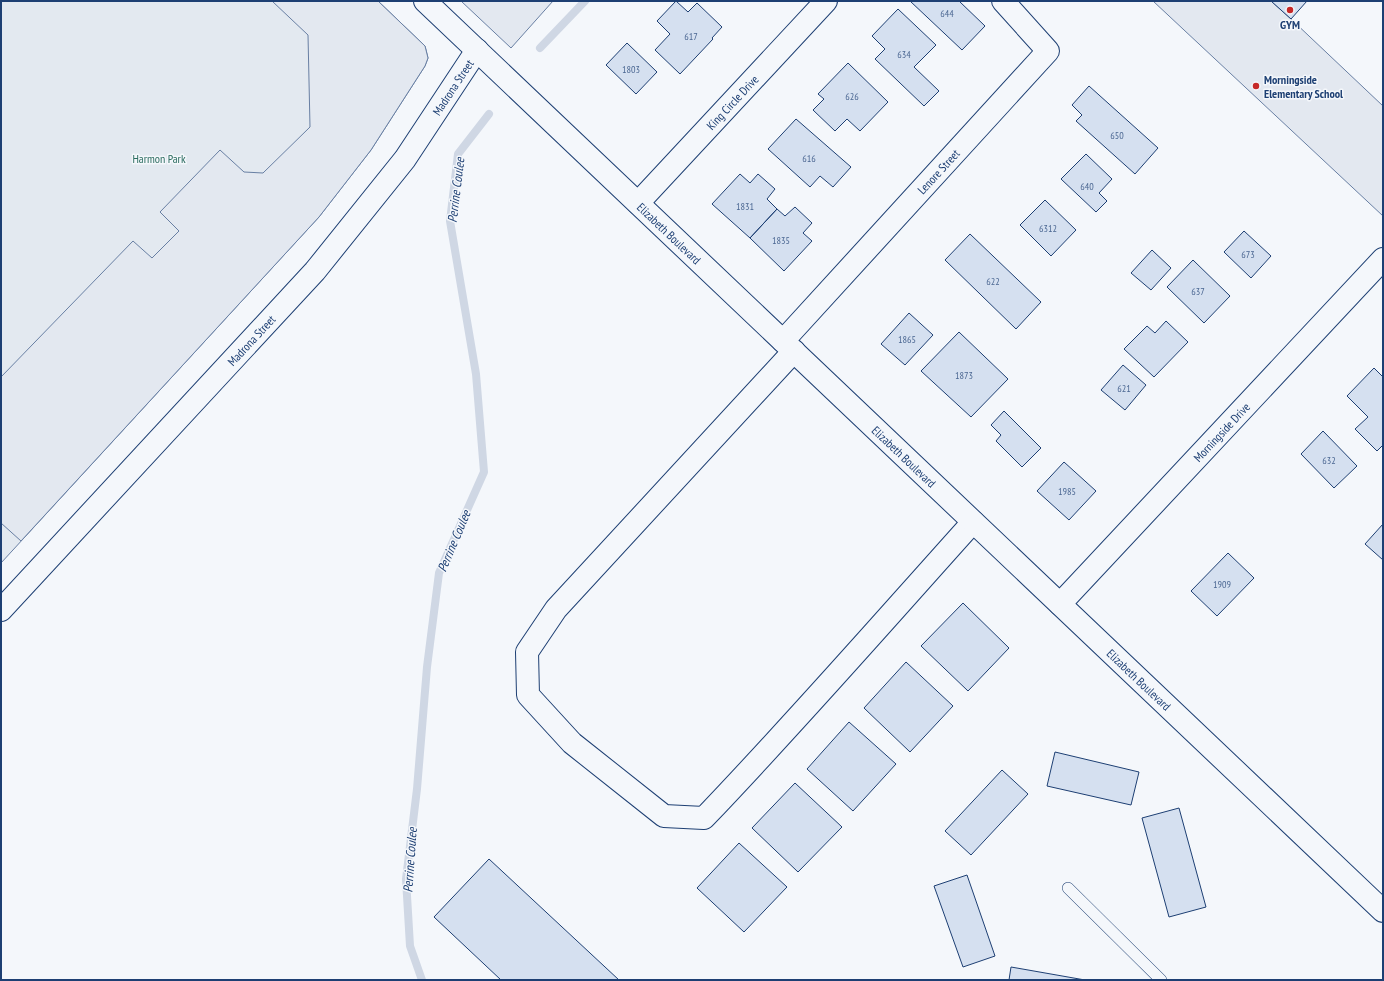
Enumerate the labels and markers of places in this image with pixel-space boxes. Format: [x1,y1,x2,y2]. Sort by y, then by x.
marker: GYM [1285,5,1295,15]
place label: GYM [1280,17,1300,32]
place label: Morningside Elementary School [1264,72,1343,101]
marker: Morningside Elementary School [1251,81,1261,91]

